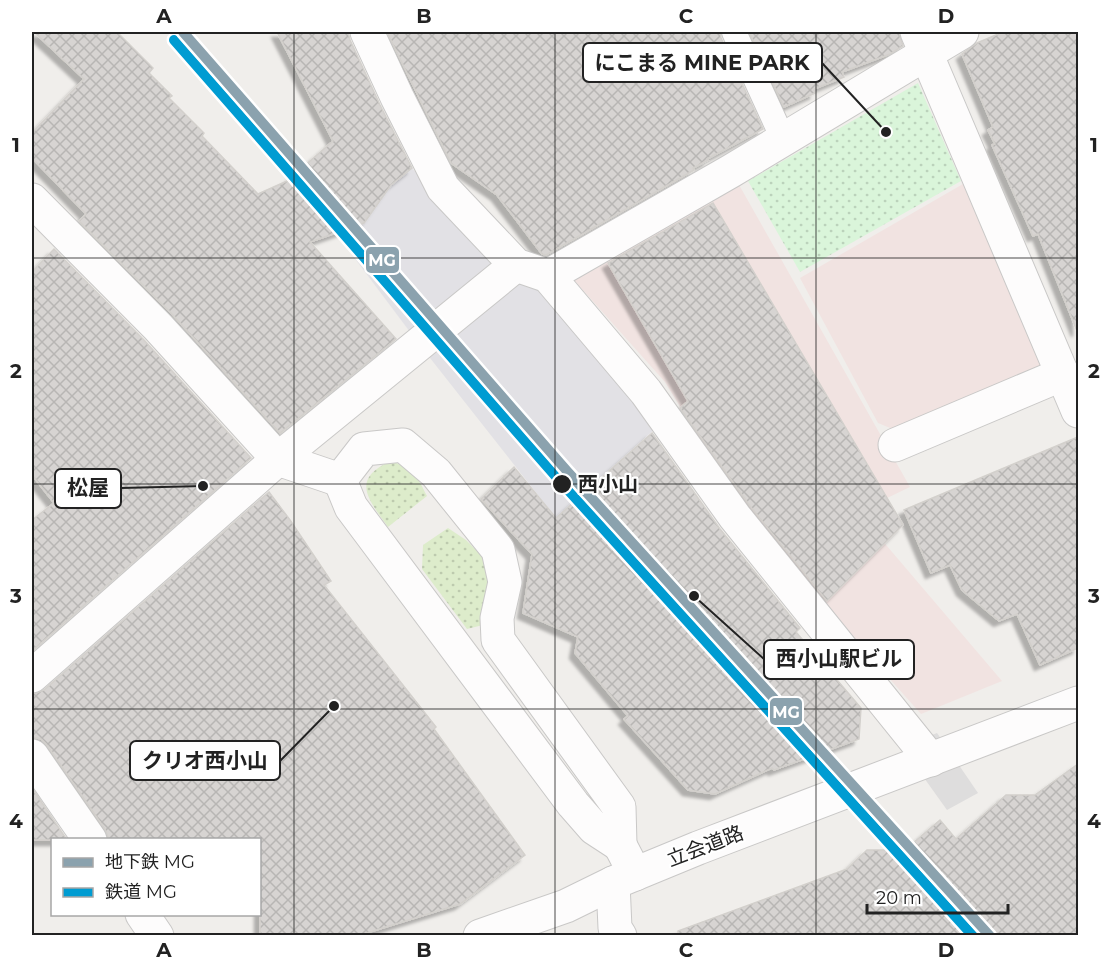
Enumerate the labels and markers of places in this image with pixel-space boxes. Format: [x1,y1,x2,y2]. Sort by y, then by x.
callout: にこまる MINE PARK [583,43,822,82]
callout: 松屋 [55,469,121,508]
place label: 西小山 [578,472,638,496]
marker: 西小山 [551,473,573,495]
callout: 西小山駅ビル [764,640,914,679]
callout: クリオ西小山 [130,741,280,780]

